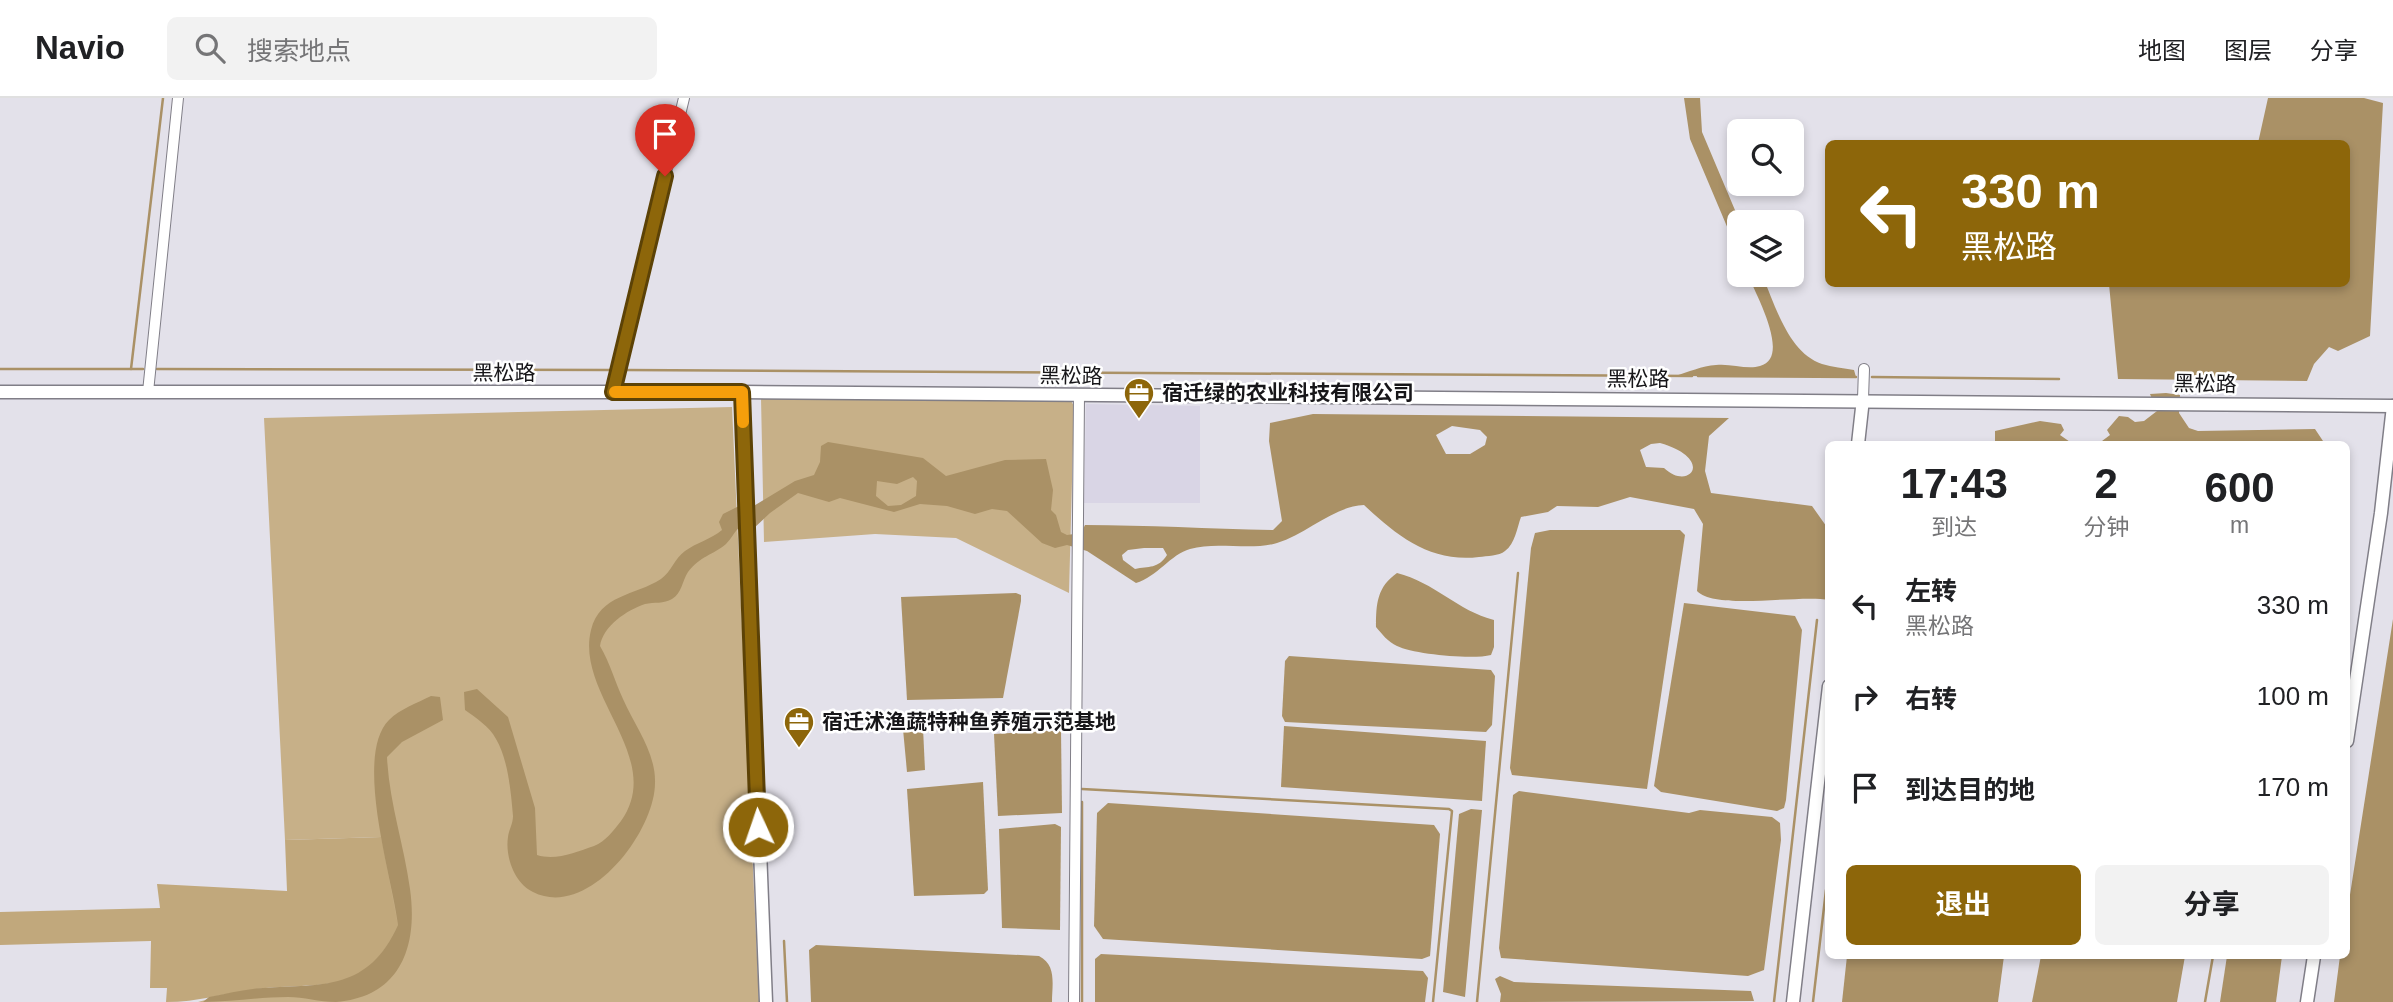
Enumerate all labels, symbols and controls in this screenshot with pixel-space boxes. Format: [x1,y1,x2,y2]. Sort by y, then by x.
search box [167,17,657,80]
text: Navio [35,29,125,66]
icon: search [191,29,229,67]
text: 搜索地点 [247,36,351,66]
text: 地图 [2138,37,2186,64]
text: 图层 [2224,37,2272,64]
text: 分享 [2310,37,2358,64]
pin [635,104,695,176]
icon: arrive [646,115,684,153]
map controls [1727,119,1804,287]
button: search [1727,119,1804,196]
text: 330 m [1961,164,2100,218]
icon: left [1846,168,1937,259]
button: layers [1727,210,1804,287]
text: 黑松路 [1961,229,2057,265]
street label: 黑松路 [473,361,536,384]
street label: 黑松路 [1039,363,1103,388]
street label: 黑松路 [1607,367,1670,390]
street label: 黑松路 [2173,371,2237,396]
office icon: 宿迁绿的农业科技有限公司 [1122,376,1156,420]
place label: 宿迁绿的农业科技有限公司 [1162,381,1414,404]
text: 17:43 [1900,460,2008,507]
text: 2 [2094,460,2118,507]
text: 600 [2205,464,2275,511]
text: m [2230,512,2249,538]
text: 到达 [1931,514,1977,540]
text: 分钟 [2083,514,2129,540]
text: 左转 [1905,576,1957,606]
icon: left [1846,587,1884,625]
text: 330 m [2257,590,2329,620]
text: 黑松路 [1905,613,1974,639]
icon: right [1846,678,1884,716]
text: 100 m [2257,681,2329,711]
text: 右转 [1905,684,1957,714]
office icon: 宿迁沭渔蔬特种鱼养殖示范基地 [782,705,816,749]
place label: 宿迁沭渔蔬特种鱼养殖示范基地 [822,710,1116,733]
icon: arrive [1846,769,1884,807]
text: 170 m [2257,772,2329,802]
text: 到达目的地 [1905,775,2035,805]
position arrow [721,790,795,864]
button: 退出 [1846,865,2081,945]
button: 分享 [2095,865,2329,945]

